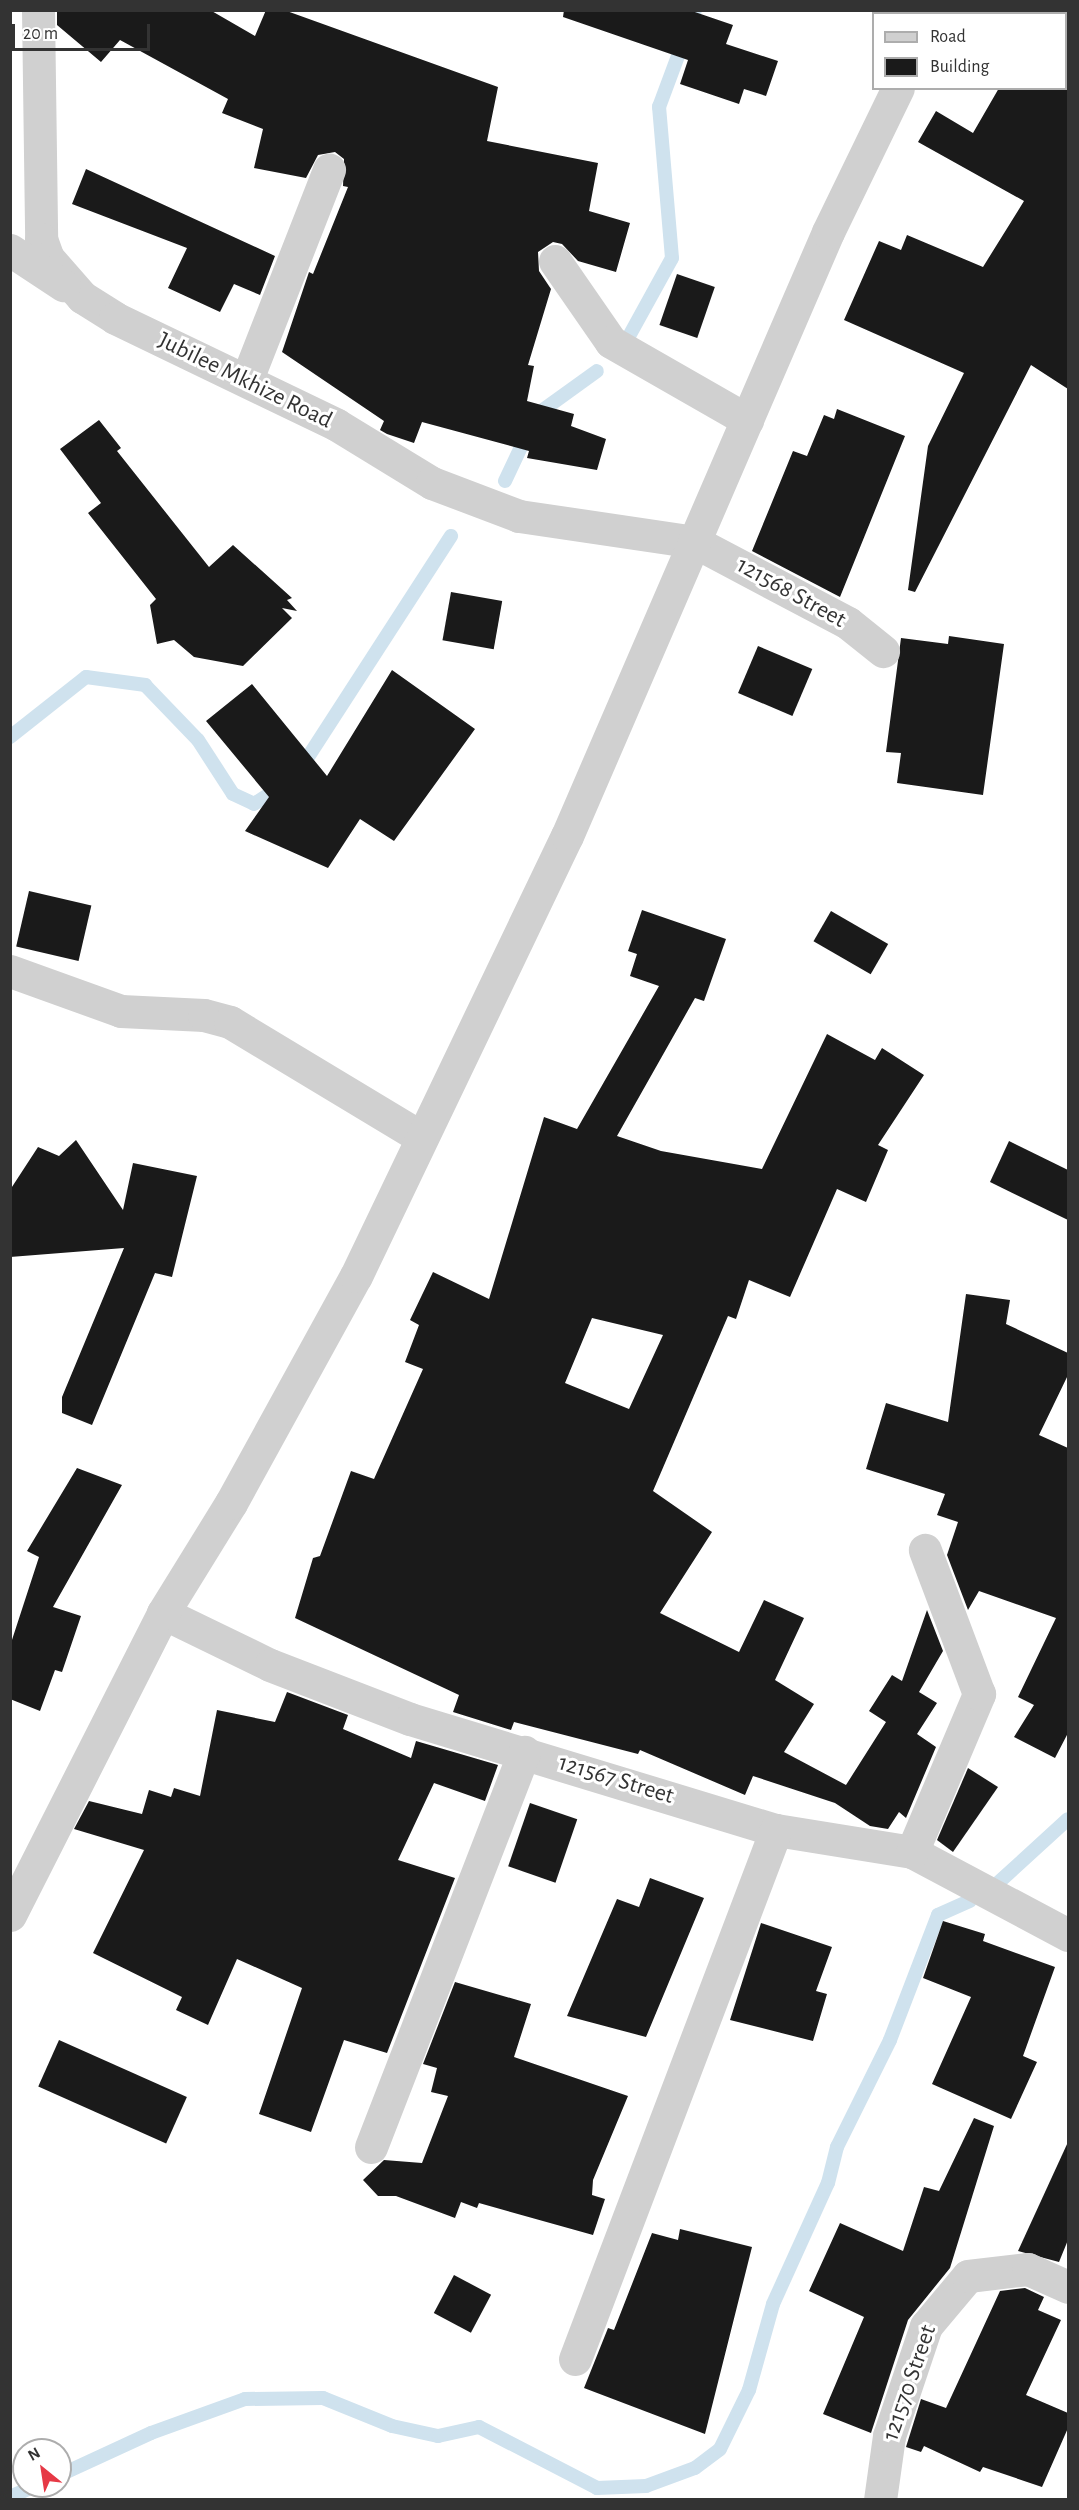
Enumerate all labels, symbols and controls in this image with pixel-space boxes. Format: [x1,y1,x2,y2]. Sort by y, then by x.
scale bar [15,12,153,50]
legend [872,12,1067,90]
text: 20 m [23,25,58,43]
text: Road [930,28,966,46]
text: Building [930,58,989,76]
street label: Jubilee Mkhize Road [153,326,337,436]
street label: 121568 Street [731,551,851,635]
street label: 121567 Street [555,1749,677,1811]
street label: 121570 Street [877,2321,943,2445]
north arrow [12,2438,72,2498]
text: N [25,2444,43,2464]

